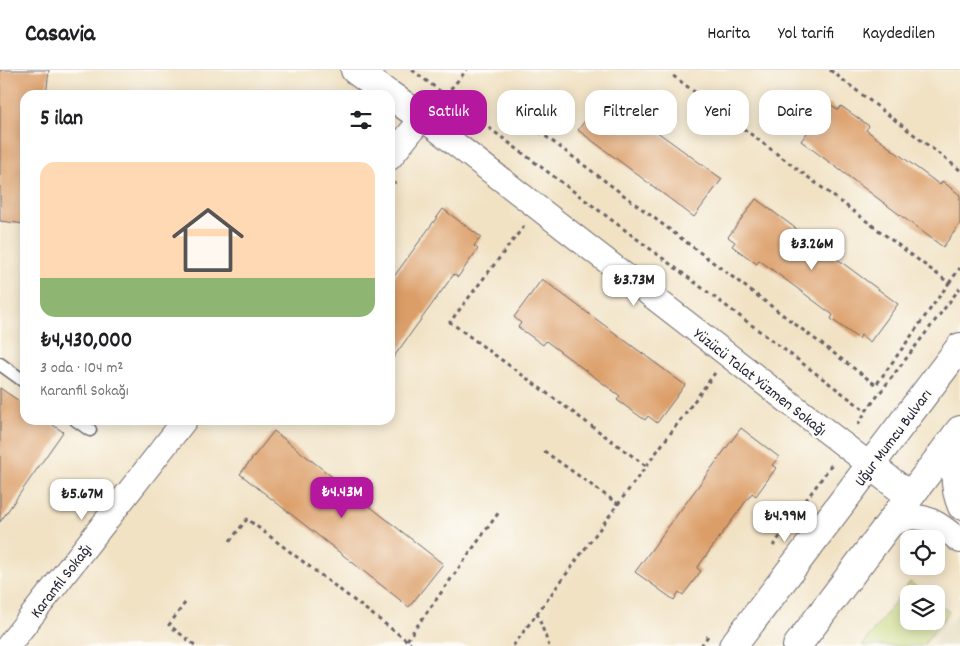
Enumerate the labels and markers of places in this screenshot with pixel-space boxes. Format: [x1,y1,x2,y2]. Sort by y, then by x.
pin: ₺3.26M [771,228,853,271]
pin: ₺3.73M [593,264,675,307]
pin: ₺4.43M [301,476,383,519]
pin: ₺5.67M [41,478,123,521]
pin: ₺4.99M [744,500,826,543]

